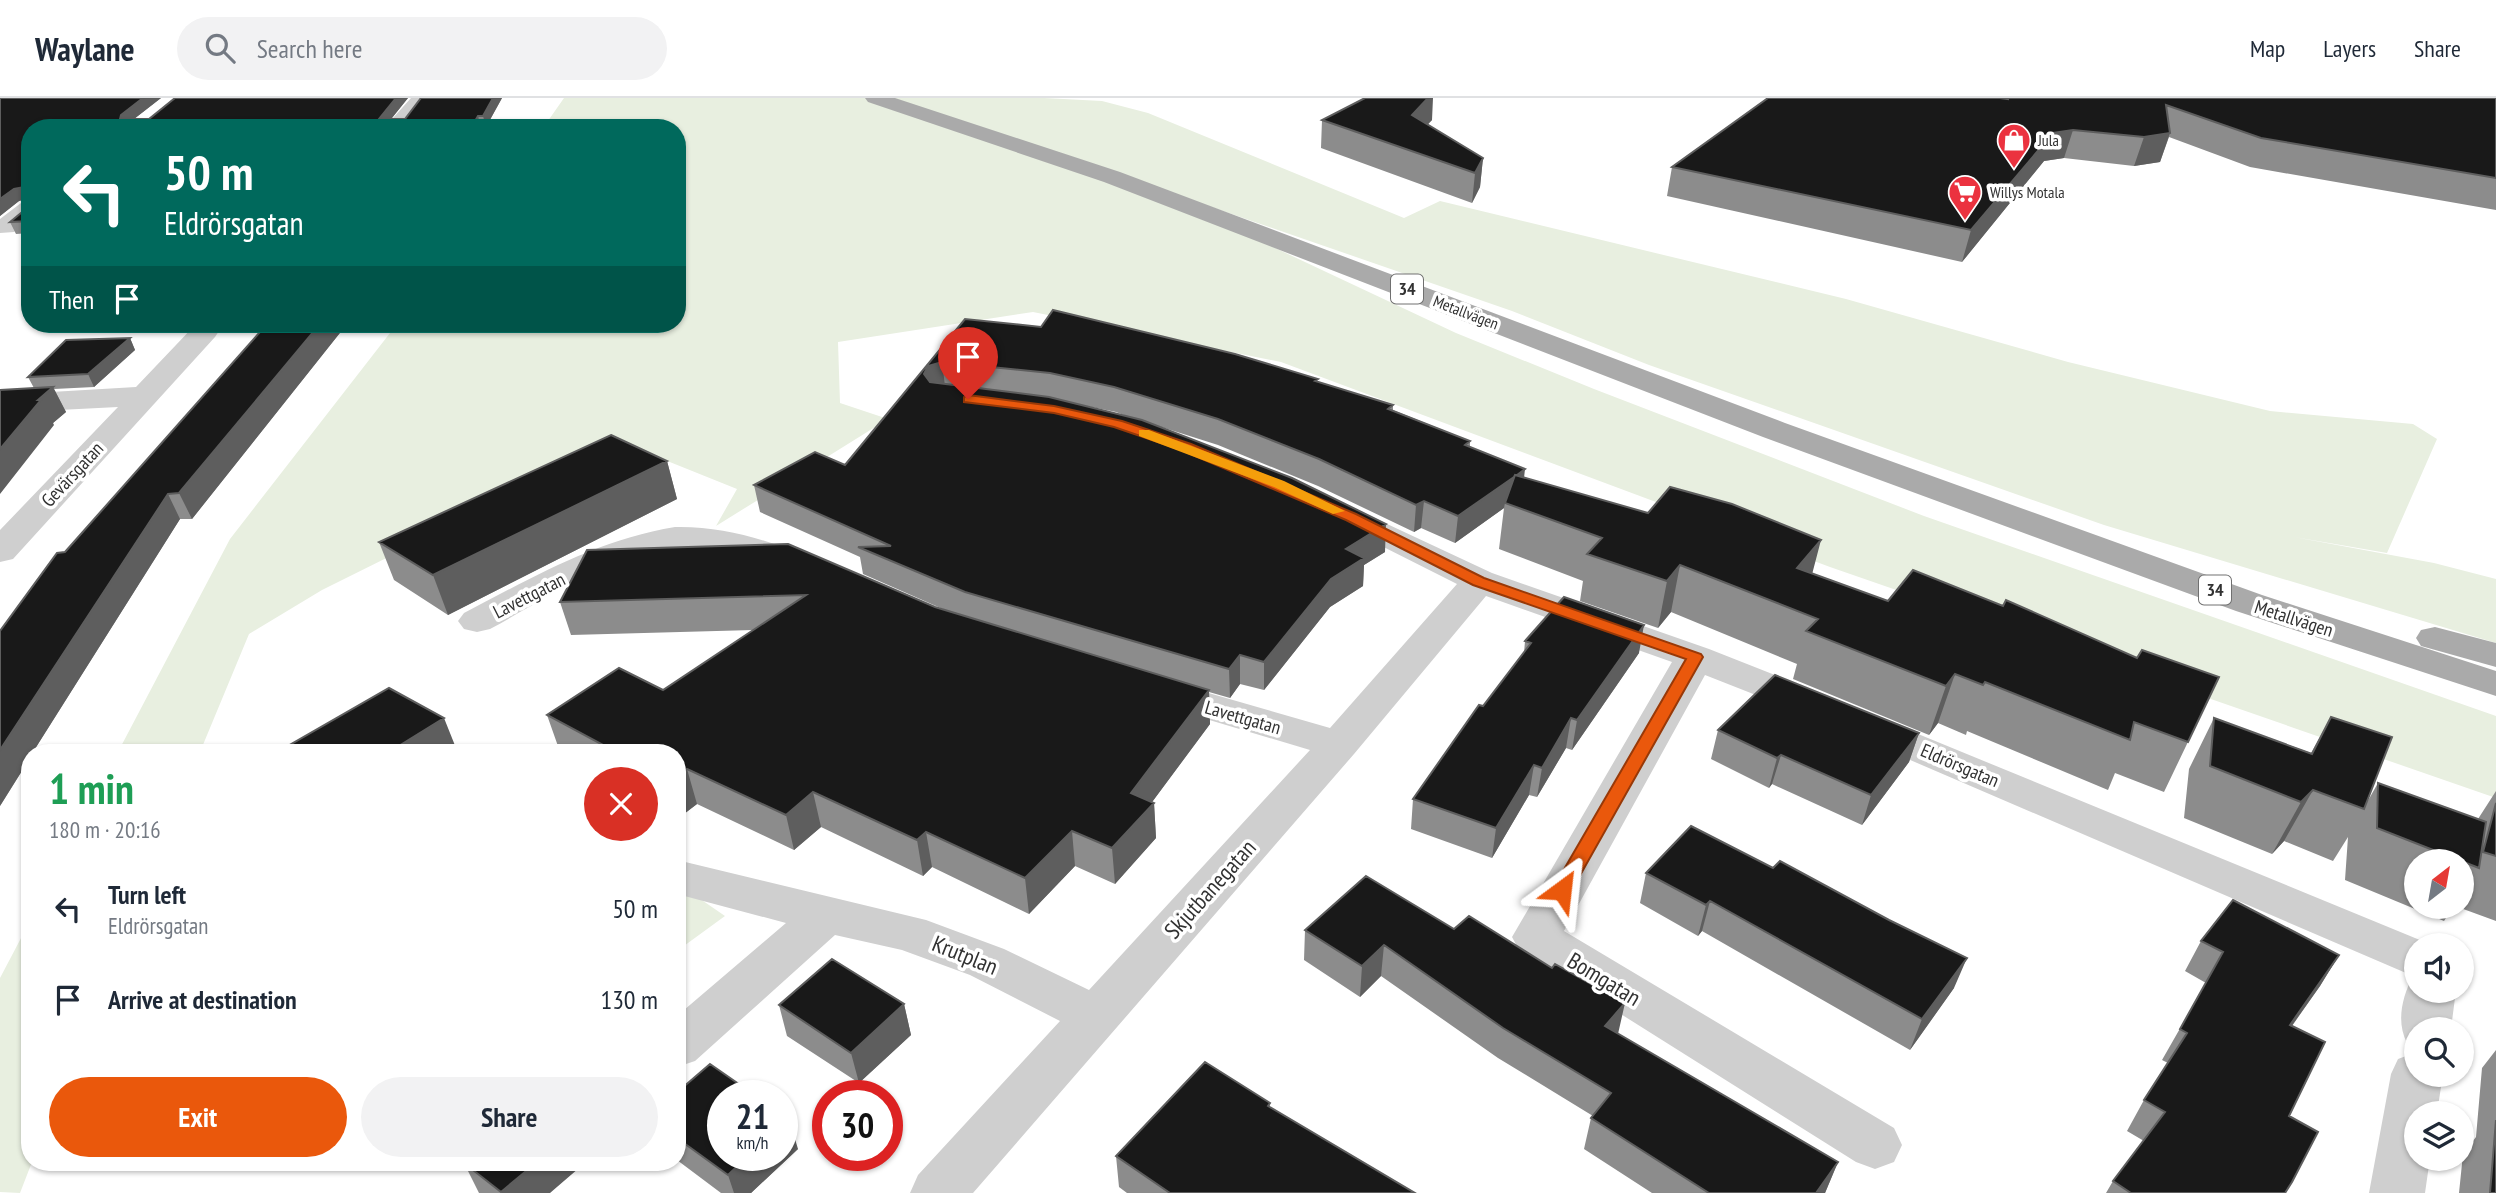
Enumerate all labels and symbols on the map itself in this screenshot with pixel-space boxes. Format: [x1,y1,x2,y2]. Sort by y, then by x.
shop icon: Jula [1995,121,2033,170]
place label: Jula [2037,130,2059,150]
supermarket icon: Willys Motala [1946,173,1984,222]
place label: Willys Motala [1990,182,2065,202]
road number: 34 [1391,274,1423,304]
street label: Metallvägen [1431,290,1501,334]
pin [938,327,998,399]
street label: Gevärsgatan [36,436,108,512]
street label: Lavettgatan [489,567,569,623]
road number: 34 [2199,576,2231,604]
street label: Metallvägen [2252,594,2336,642]
street label: Lavettgatan [1202,695,1284,739]
street label: Eldrörsgatan [1917,738,2003,792]
street label: Skjutbanegatan [1158,833,1262,944]
north arrow [2404,849,2474,919]
position arrow [1525,853,1599,927]
street label: Krutplan [928,928,1002,981]
street label: Bomgatan [1562,945,1646,1012]
speed limit sign: 30 [812,1080,903,1171]

